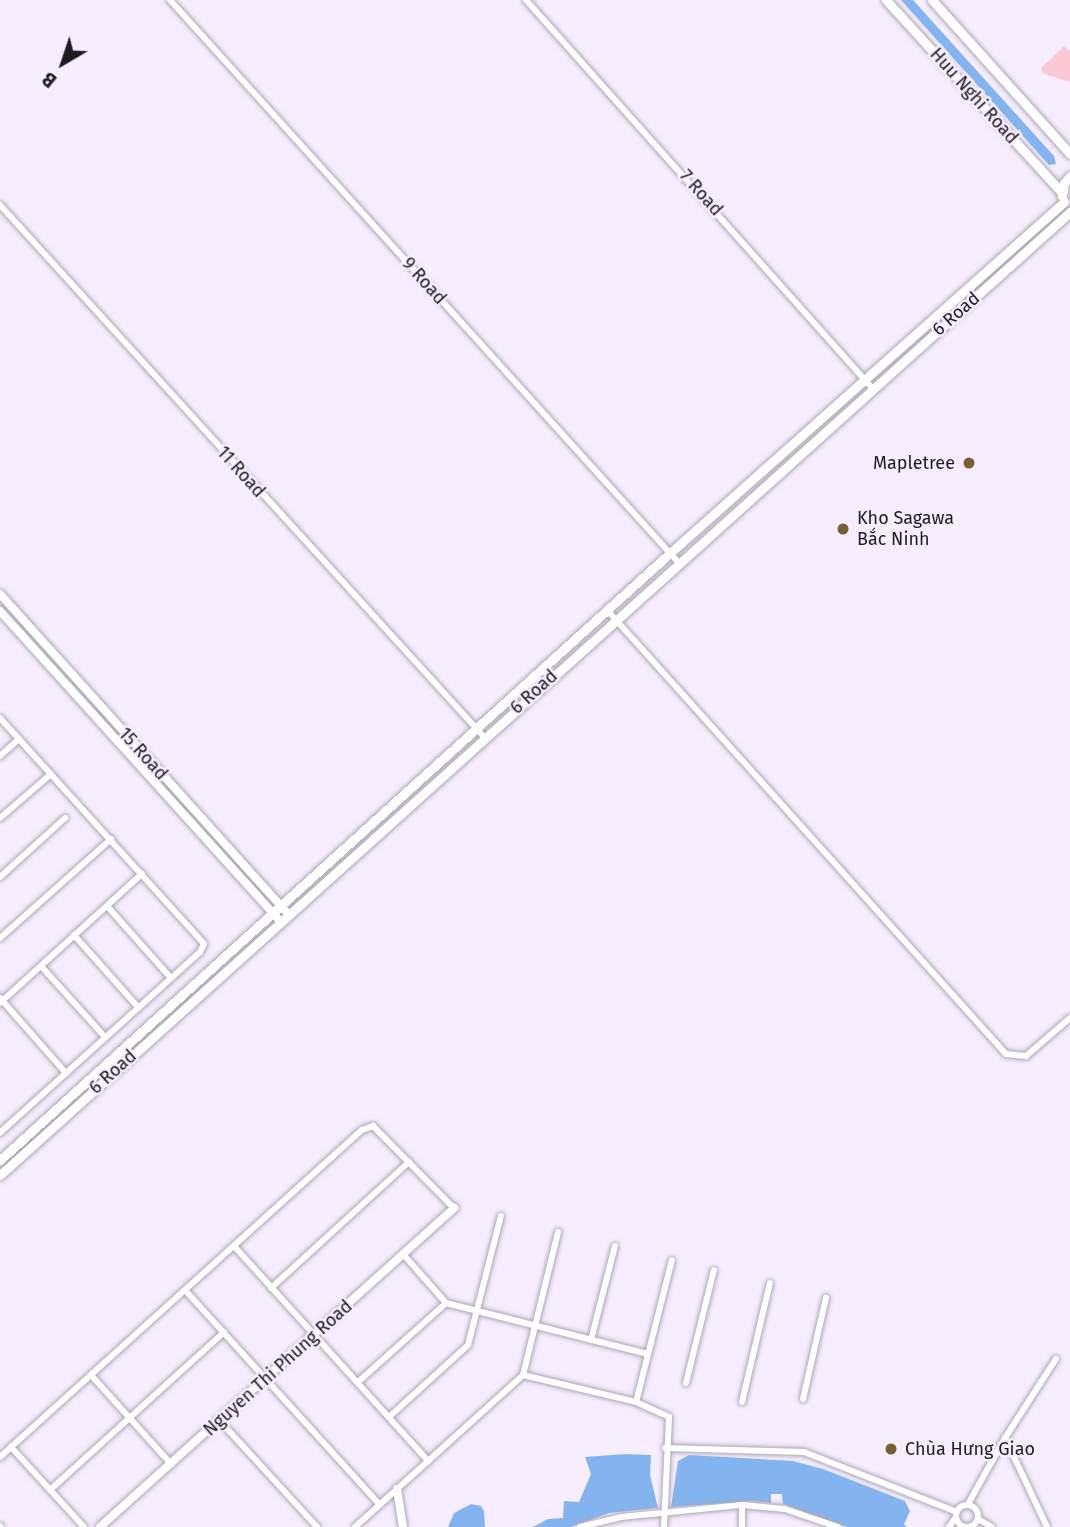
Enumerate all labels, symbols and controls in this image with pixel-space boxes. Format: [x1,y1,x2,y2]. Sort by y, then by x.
north arrow [28,28,98,98]
street label: Huu Nghi Road [925,44,1023,148]
text: B [38,67,61,92]
street label: 7 Road [675,166,727,220]
street label: 9 Road [397,253,451,309]
street label: 6 Road [928,288,984,340]
street label: 11 Road [212,442,270,502]
place label: Mapletree [873,452,955,474]
marker: Mapletree [961,455,977,471]
place label: Kho Sagawa Bắc Ninh [857,508,954,550]
marker: Kho Sagawa Bắc Ninh [835,521,851,537]
street label: 6 Road [506,665,562,719]
street label: 15 Road [114,723,172,785]
street label: 6 Road [85,1045,141,1099]
street label: Nguyen Thi Phung Road [199,1295,357,1441]
place label: Chùa Hưng Giao [905,1438,1035,1460]
marker: Chùa Hưng Giao [883,1441,899,1457]

